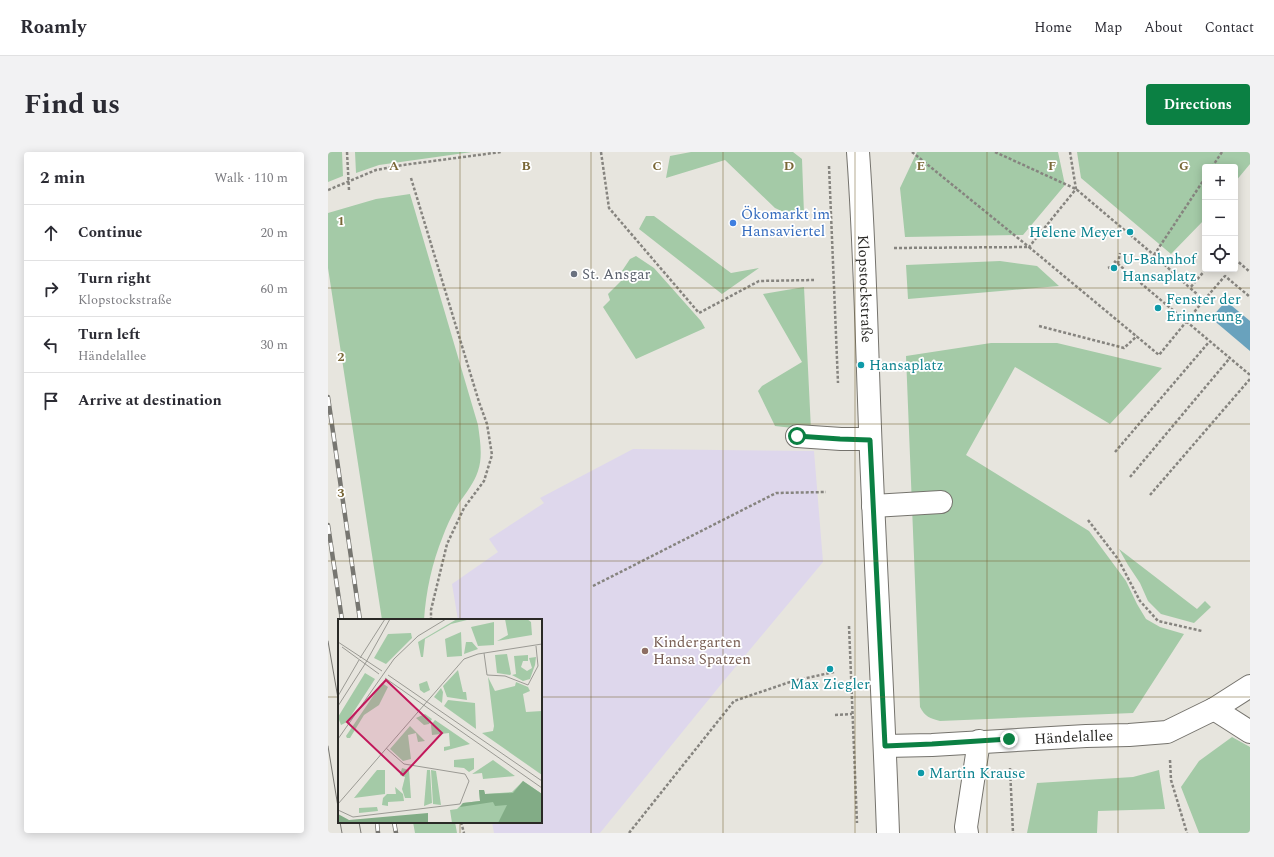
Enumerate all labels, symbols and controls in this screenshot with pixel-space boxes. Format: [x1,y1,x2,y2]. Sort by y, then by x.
text: Roamly [20,13,86,42]
text: Home [1034,17,1072,38]
text: Map [1094,17,1122,38]
text: About [1144,17,1183,38]
text: Contact [1205,17,1254,38]
text: Find us [24,83,120,126]
button: Directions [1146,84,1250,125]
text: A [389,156,399,176]
text: B [521,156,531,176]
text: C [652,156,662,176]
text: D [784,156,794,176]
text: E [917,156,926,176]
text: F [1048,156,1056,176]
text: G [1179,156,1189,176]
map controls [1202,164,1238,272]
button: + [1202,164,1238,200]
text: 2 min [40,165,85,191]
text: Walk · 110 m [214,168,288,188]
button: − [1202,200,1238,236]
place label: Ökomarkt im Hansaviertel [741,203,830,243]
text: 1 [337,211,345,231]
marker: Ökomarkt im Hansaviertel [728,218,738,228]
text: Continue [78,221,143,244]
place label: Helene Meyer [1029,221,1122,244]
icon: ahead [40,222,62,244]
text: 20 m [261,223,288,243]
marker: Helene Meyer [1125,227,1135,237]
street label: Klopstockstraße [851,234,879,343]
button: locate [1202,236,1238,272]
place label: U-Bahnhof Hansaplatz [1122,248,1198,288]
place label: St. Ansgar [582,263,651,286]
marker: U-Bahnhof Hansaplatz [1109,263,1119,273]
text: Turn right [78,267,151,290]
marker: St. Ansgar [569,269,579,279]
icon: right [40,278,62,300]
text: 60 m [261,279,288,299]
place label: Fenster der Erinnerung [1166,288,1242,328]
text: Klopstockstraße [78,290,172,310]
marker: Fenster der Erinnerung [1153,303,1163,313]
text: Turn left [78,323,140,346]
icon: left [40,334,62,356]
text: 30 m [261,335,288,355]
text: Händelallee [78,346,146,366]
text: 2 [337,347,345,367]
place label: Hansaplatz [869,354,944,377]
marker: Hansaplatz [856,360,866,370]
text: Arrive at destination [78,389,222,412]
icon: arrive [40,390,62,412]
route start [788,427,806,445]
text: 3 [337,483,345,503]
inset map [338,619,542,823]
place label: Kindergarten Hansa Spatzen [653,631,751,671]
marker: Kindergarten Hansa Spatzen [640,646,650,656]
marker: Max Ziegler [825,664,835,674]
place label: Max Ziegler [790,673,870,696]
street label: Händelallee [1034,724,1113,750]
route end [1000,730,1018,748]
place label: Martin Krause [929,762,1026,785]
marker: Martin Krause [916,768,926,778]

